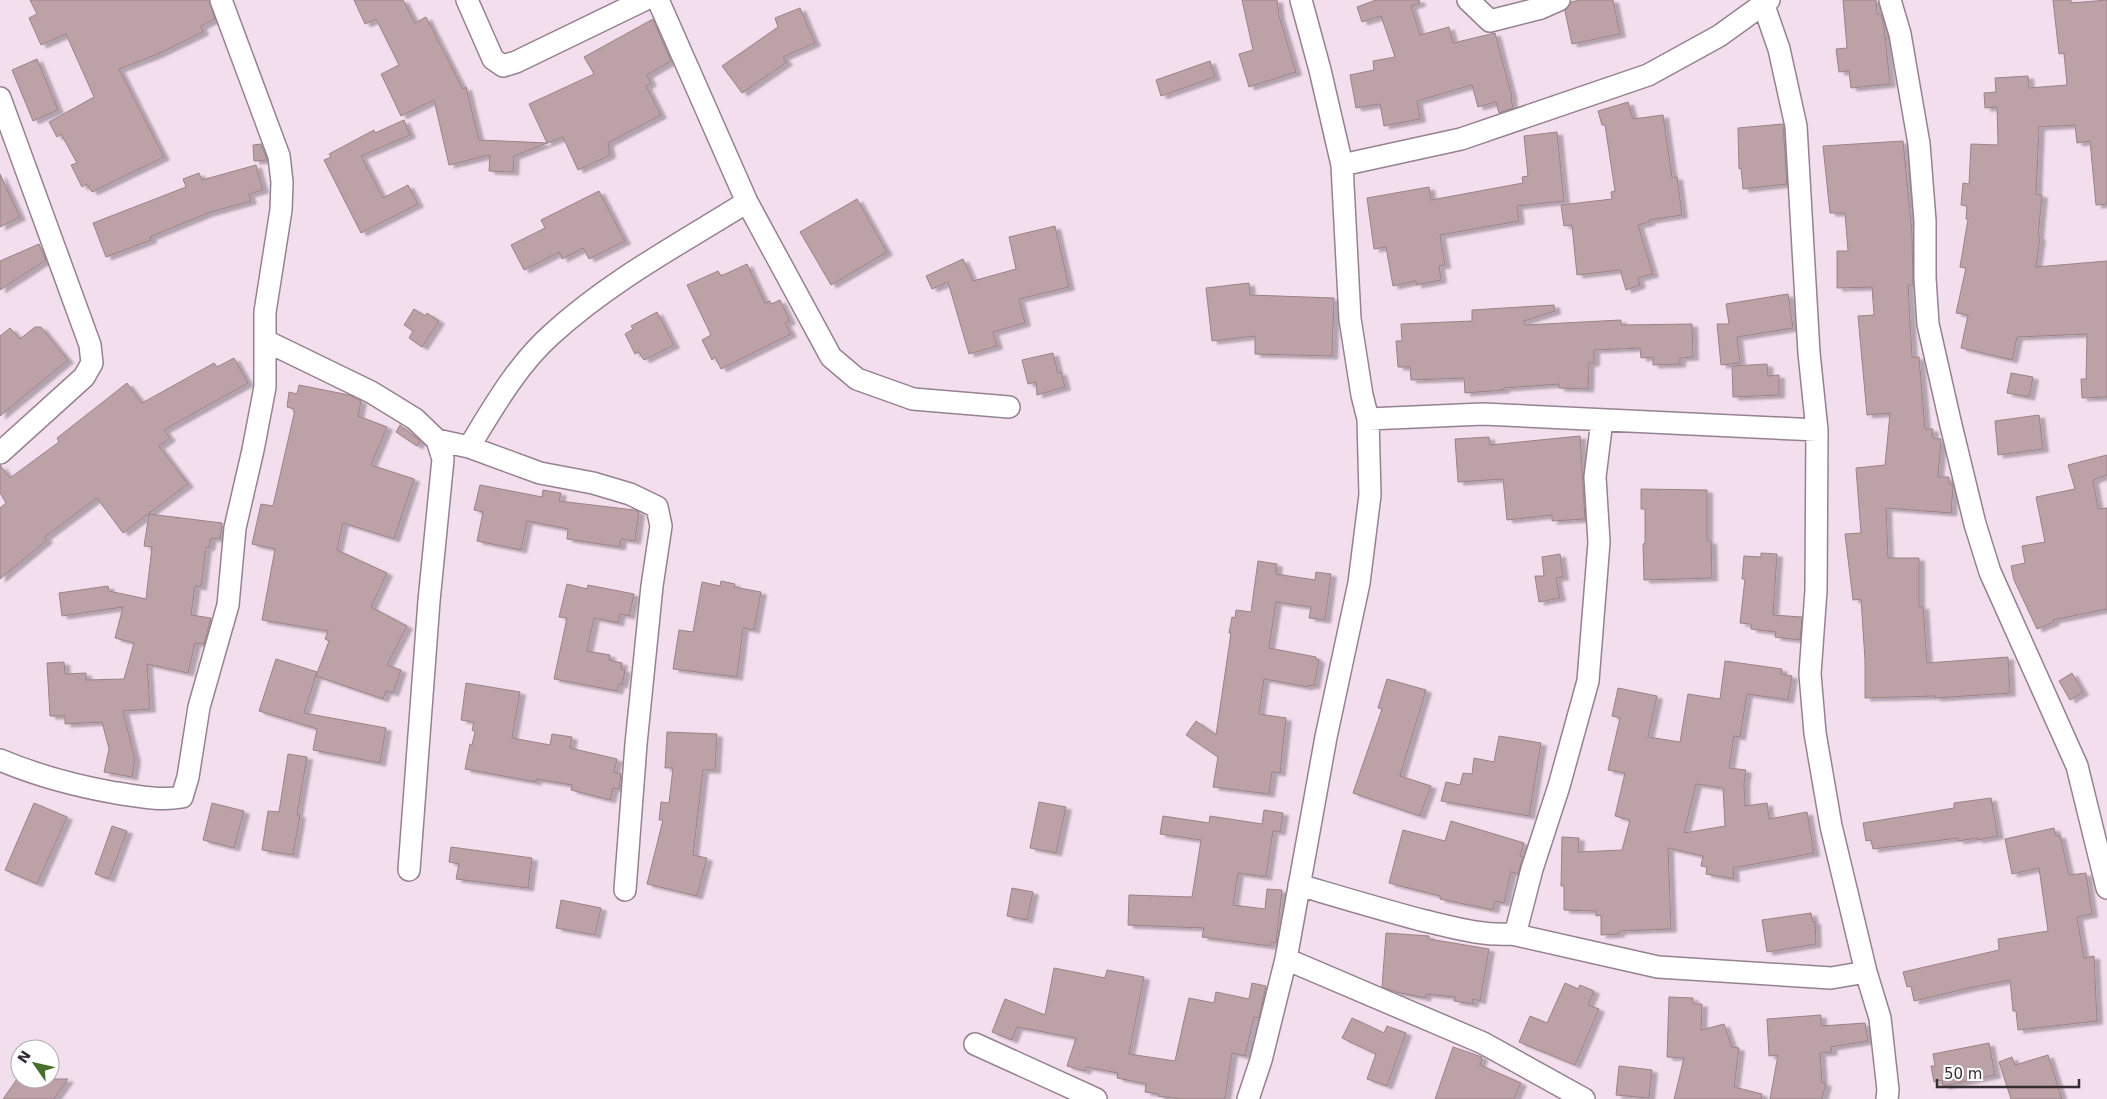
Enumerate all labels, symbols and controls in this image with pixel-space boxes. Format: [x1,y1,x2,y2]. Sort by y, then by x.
north arrow [10,1039,60,1089]
text: N [14,1047,34,1066]
scale bar [1937,1056,2080,1088]
text: 50 m [1944,1065,1982,1083]

